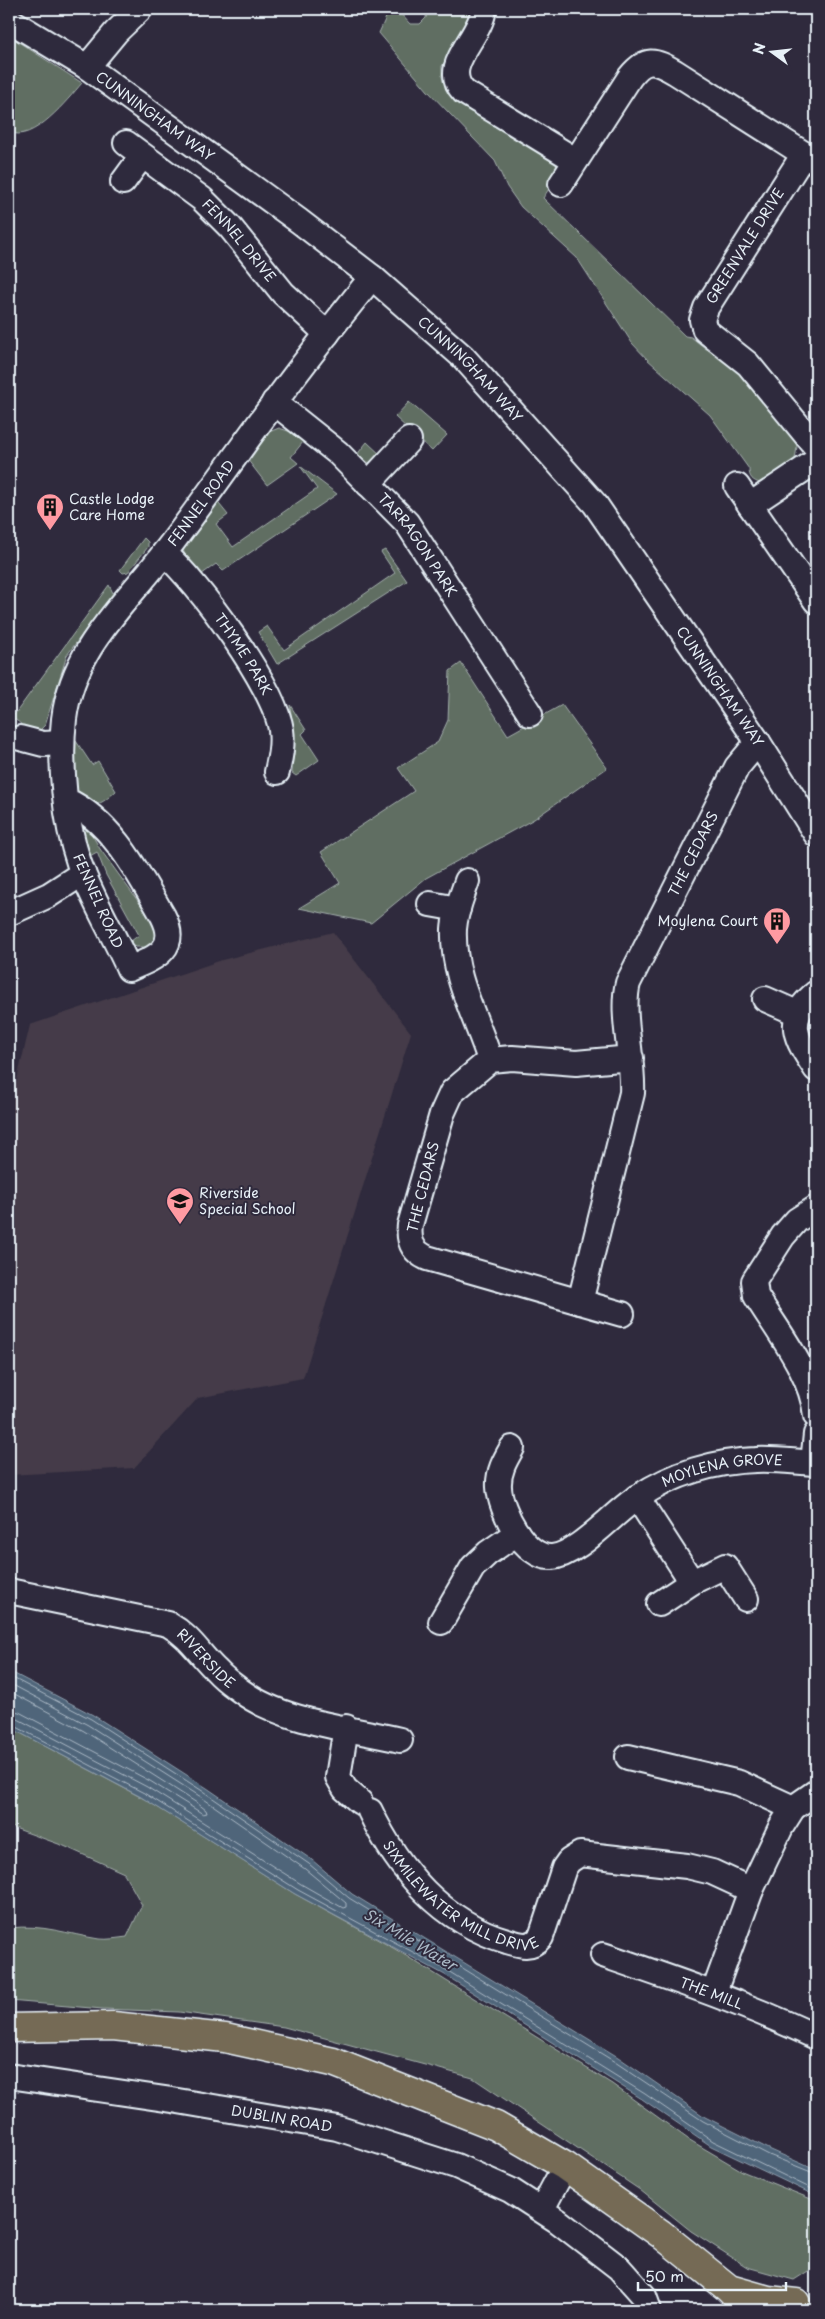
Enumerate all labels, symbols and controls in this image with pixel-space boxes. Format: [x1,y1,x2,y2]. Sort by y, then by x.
north arrow [748,28,798,78]
text: N [747,40,771,57]
street label: CUNNINGHAM WAY [92,66,219,166]
street label: GREENVALE DRIVE [700,184,789,308]
street label: FENNEL DRIVE [198,194,281,286]
street label: CUNNINGHAM WAY [413,311,528,427]
street label: FENNEL ROAD [162,455,239,551]
place label: Castle Lodge Care Home [69,488,154,525]
street label: TARRAGON PARK [373,488,463,601]
building icon: Castle Lodge Care Home [35,492,65,531]
street label: THYME PARK [210,609,278,699]
street label: CUNNINGHAM WAY [672,622,769,751]
street label: THE CEDARS [662,808,723,900]
street label: FENNEL ROAD [68,850,129,952]
building icon: Moylena Court [762,906,792,945]
place label: Moylena Court [658,910,758,931]
street label: THE CEDARS [401,1139,444,1234]
place label: Riverside Special School [199,1182,296,1219]
school or university icon: Riverside Special School [165,1186,195,1225]
street label: MOYLENA GROVE [658,1449,783,1492]
street label: RIVERSIDE [173,1623,240,1693]
street label: SIXMILEWATER MILL DRIVE [378,1836,543,1955]
water label: Six Mile Water [360,1902,463,1977]
street label: THE MILL [677,1972,747,2014]
street label: DUBLIN ROAD [230,2099,334,2137]
scale bar [638,2259,785,2291]
text: 50 m [645,2264,684,2287]

